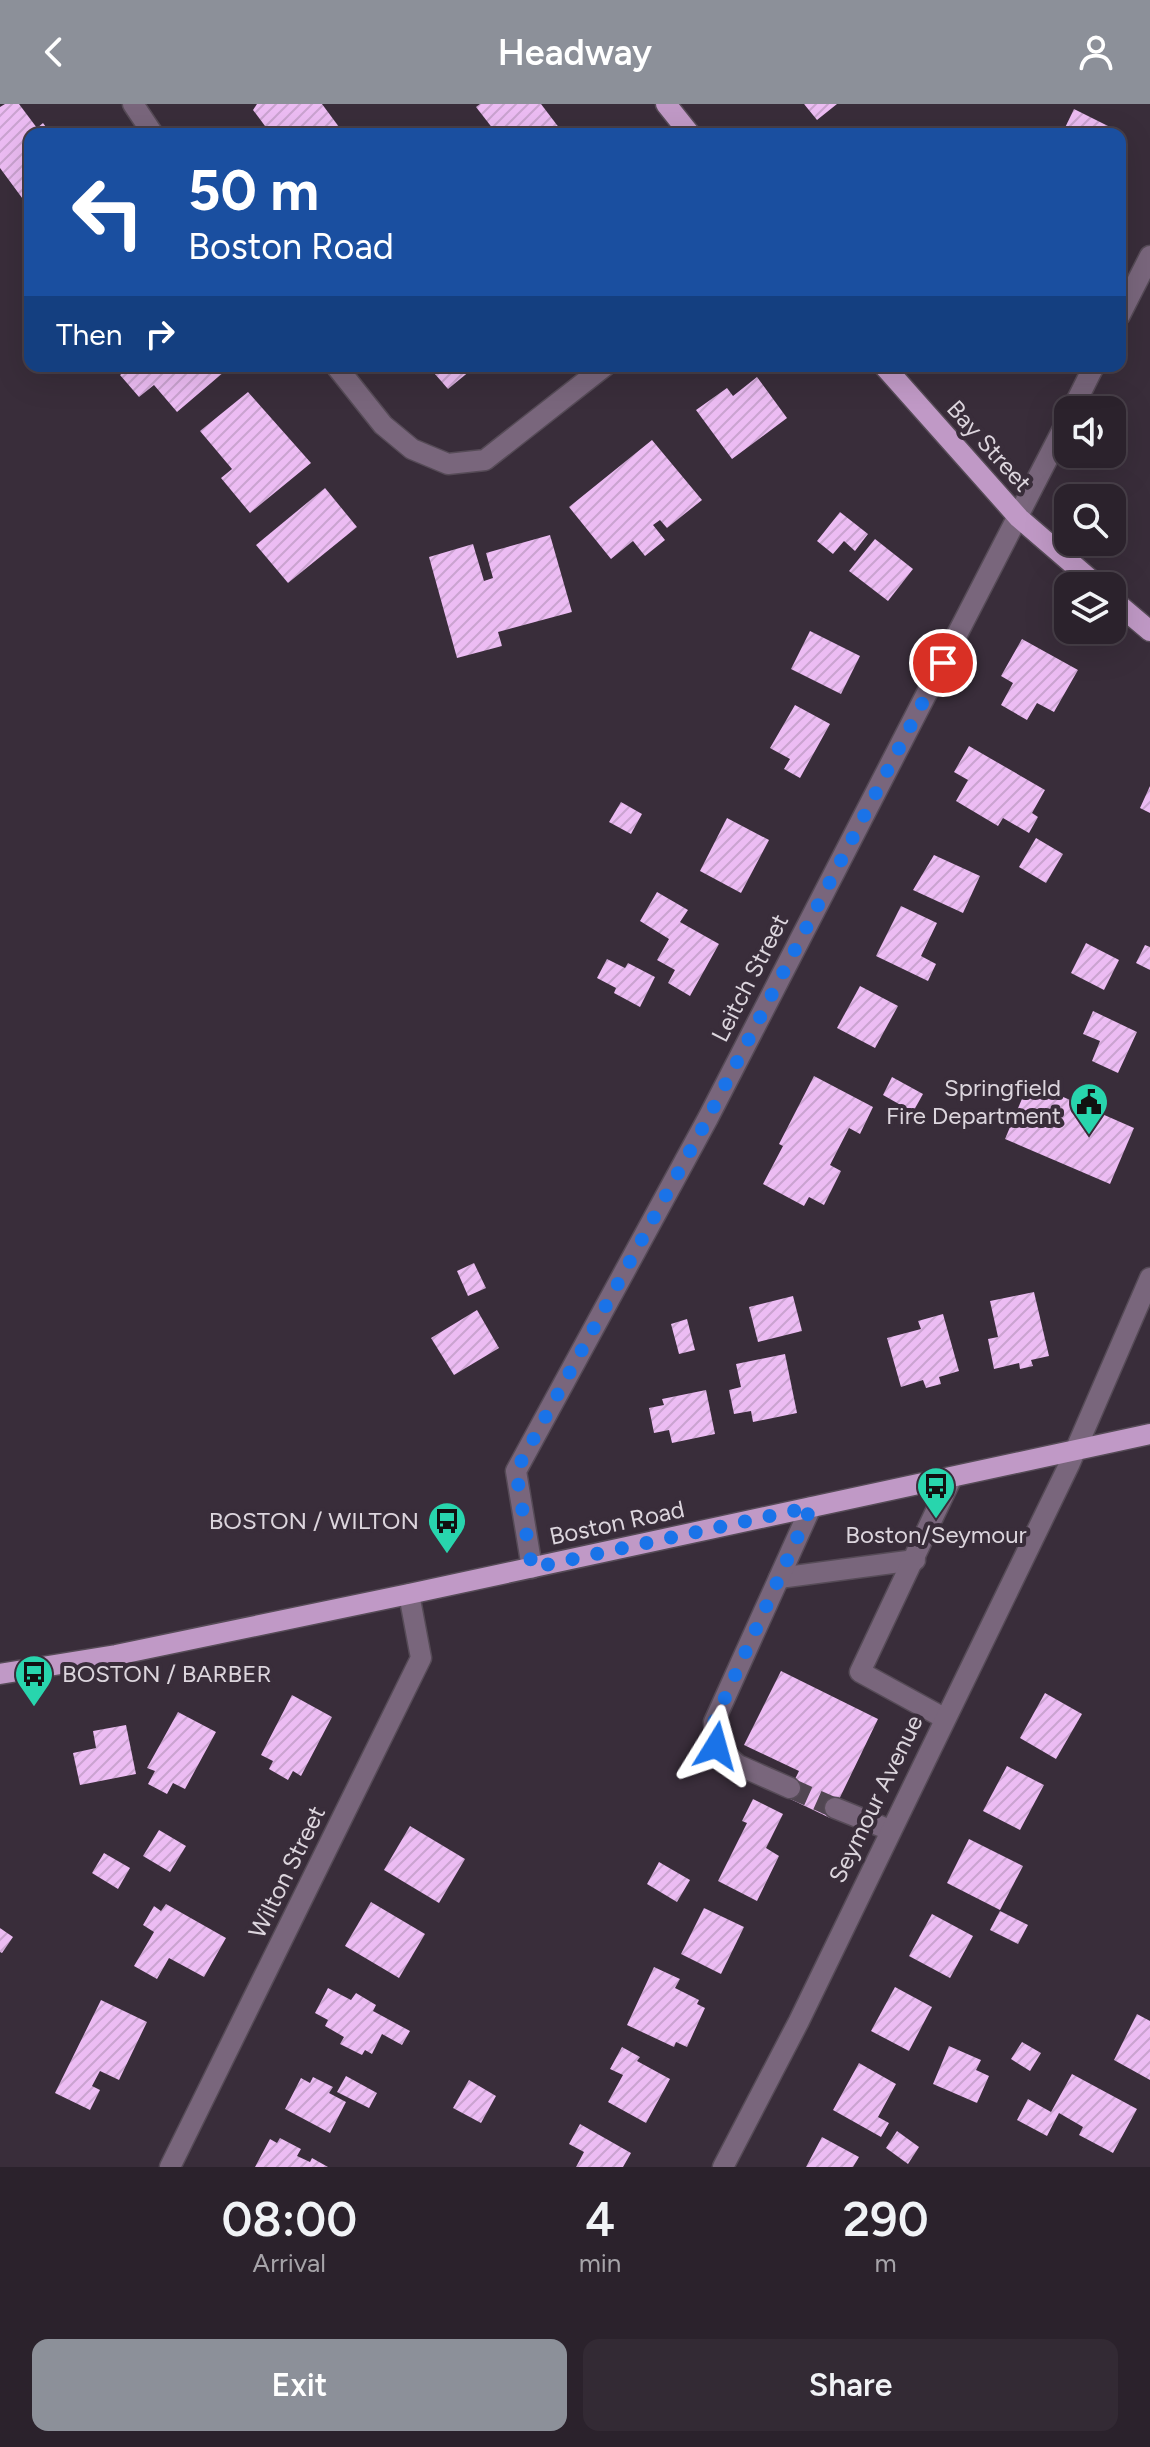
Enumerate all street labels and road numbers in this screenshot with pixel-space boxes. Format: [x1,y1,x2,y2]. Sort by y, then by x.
street label: Bay Street [941,394,1038,497]
street label: Leitch Street [705,909,794,1047]
street label: Boston Road [547,1494,687,1551]
street label: Seymour Avenue [822,1710,929,1887]
street label: Wilton Street [242,1801,331,1943]

